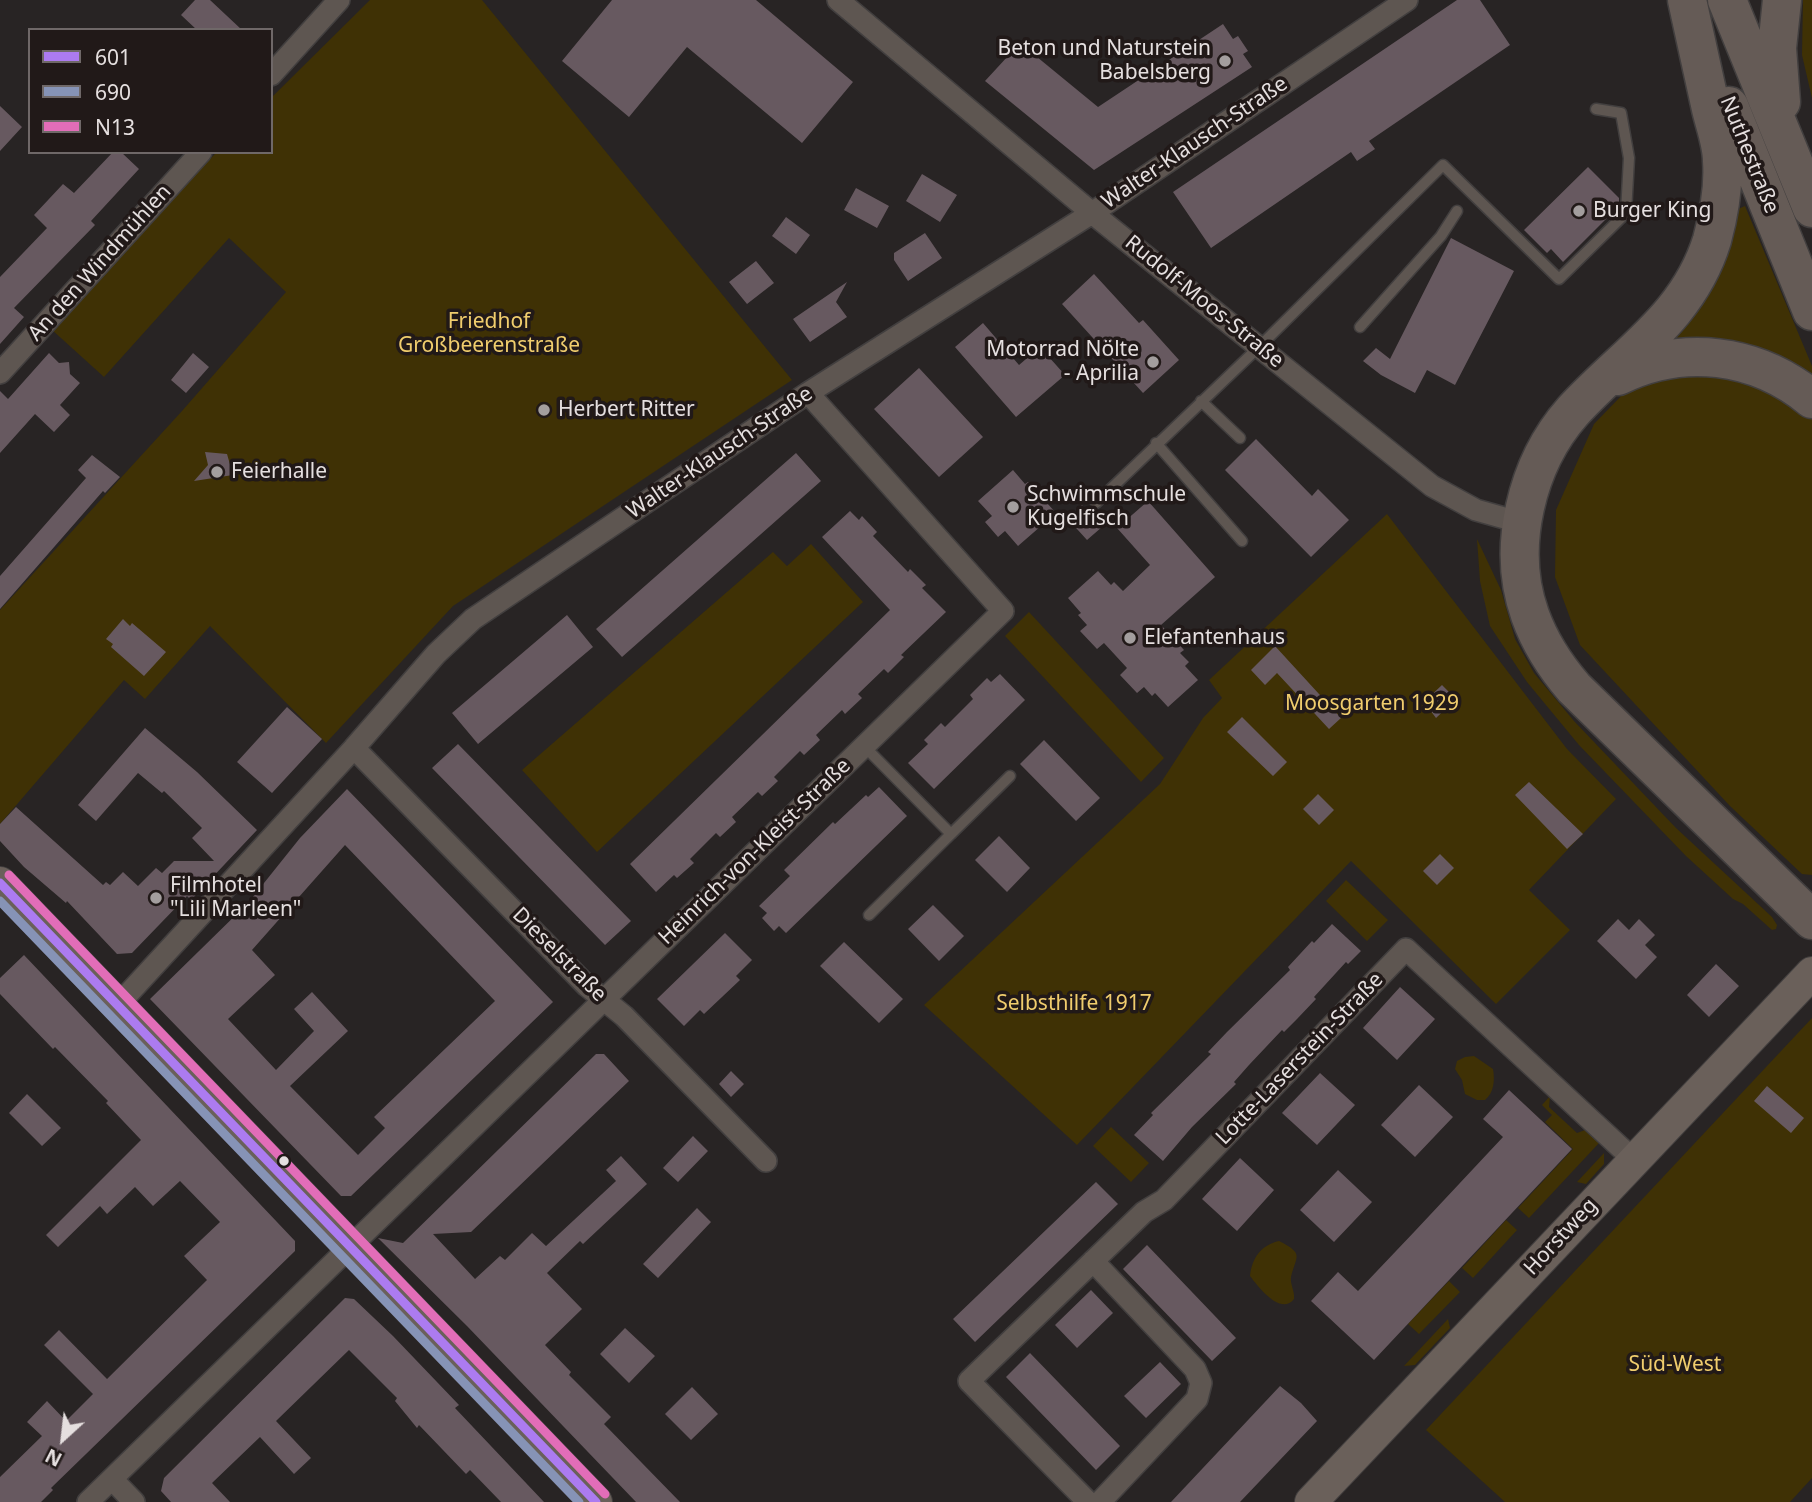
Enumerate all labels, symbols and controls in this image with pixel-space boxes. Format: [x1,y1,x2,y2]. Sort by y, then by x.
legend [28,28,273,154]
place label: Beton und Naturstein Babelsberg [998,36,1211,86]
text: 601 [95,43,131,71]
marker: Beton und Naturstein Babelsberg [1217,53,1233,69]
street label: Walter-Klausch-Straße [1097,71,1293,215]
text: 690 [95,78,131,106]
street label: Nuthestraße [1714,93,1784,217]
text: N13 [95,113,135,141]
street label: An den Windmühlen [23,180,177,346]
place label: Burger King [1593,198,1711,224]
marker: Burger King [1571,203,1587,219]
street label: Rudolf-Moos-Straße [1120,230,1288,374]
park label: Friedhof Großbeerenstraße [398,309,580,359]
place label: Motorrad Nölte - Aprilia [986,337,1139,387]
marker: Motorrad Nölte - Aprilia [1145,354,1161,370]
street label: Walter-Klausch-Straße [622,381,818,525]
place label: Herbert Ritter [558,397,695,423]
marker: Herbert Ritter [536,402,552,418]
place label: Feierhalle [231,459,327,485]
marker: Feierhalle [209,464,225,480]
place label: Schwimmschule Kugelfisch [1027,482,1186,532]
marker: Schwimmschule Kugelfisch [1005,499,1021,515]
place label: Elefantenhaus [1144,625,1285,651]
marker: Elefantenhaus [1122,630,1138,646]
park label: Moosgarten 1929 [1285,691,1459,717]
street label: Heinrich-von-Kleist-Straße [654,754,856,950]
place label: Filmhotel "Lili Marleen" [170,873,301,923]
marker: Filmhotel "Lili Marleen" [148,890,164,906]
street label: Dieselstraße [507,903,611,1007]
street label: Lotte-Laserstein-Straße [1211,968,1389,1150]
park label: Selbsthilfe 1917 [996,991,1152,1017]
unlabelled marker [277,1154,291,1168]
street label: Horstweg [1519,1193,1603,1281]
park label: Süd-West [1629,1352,1721,1378]
north arrow [28,1404,98,1474]
text: N [41,1443,66,1473]

